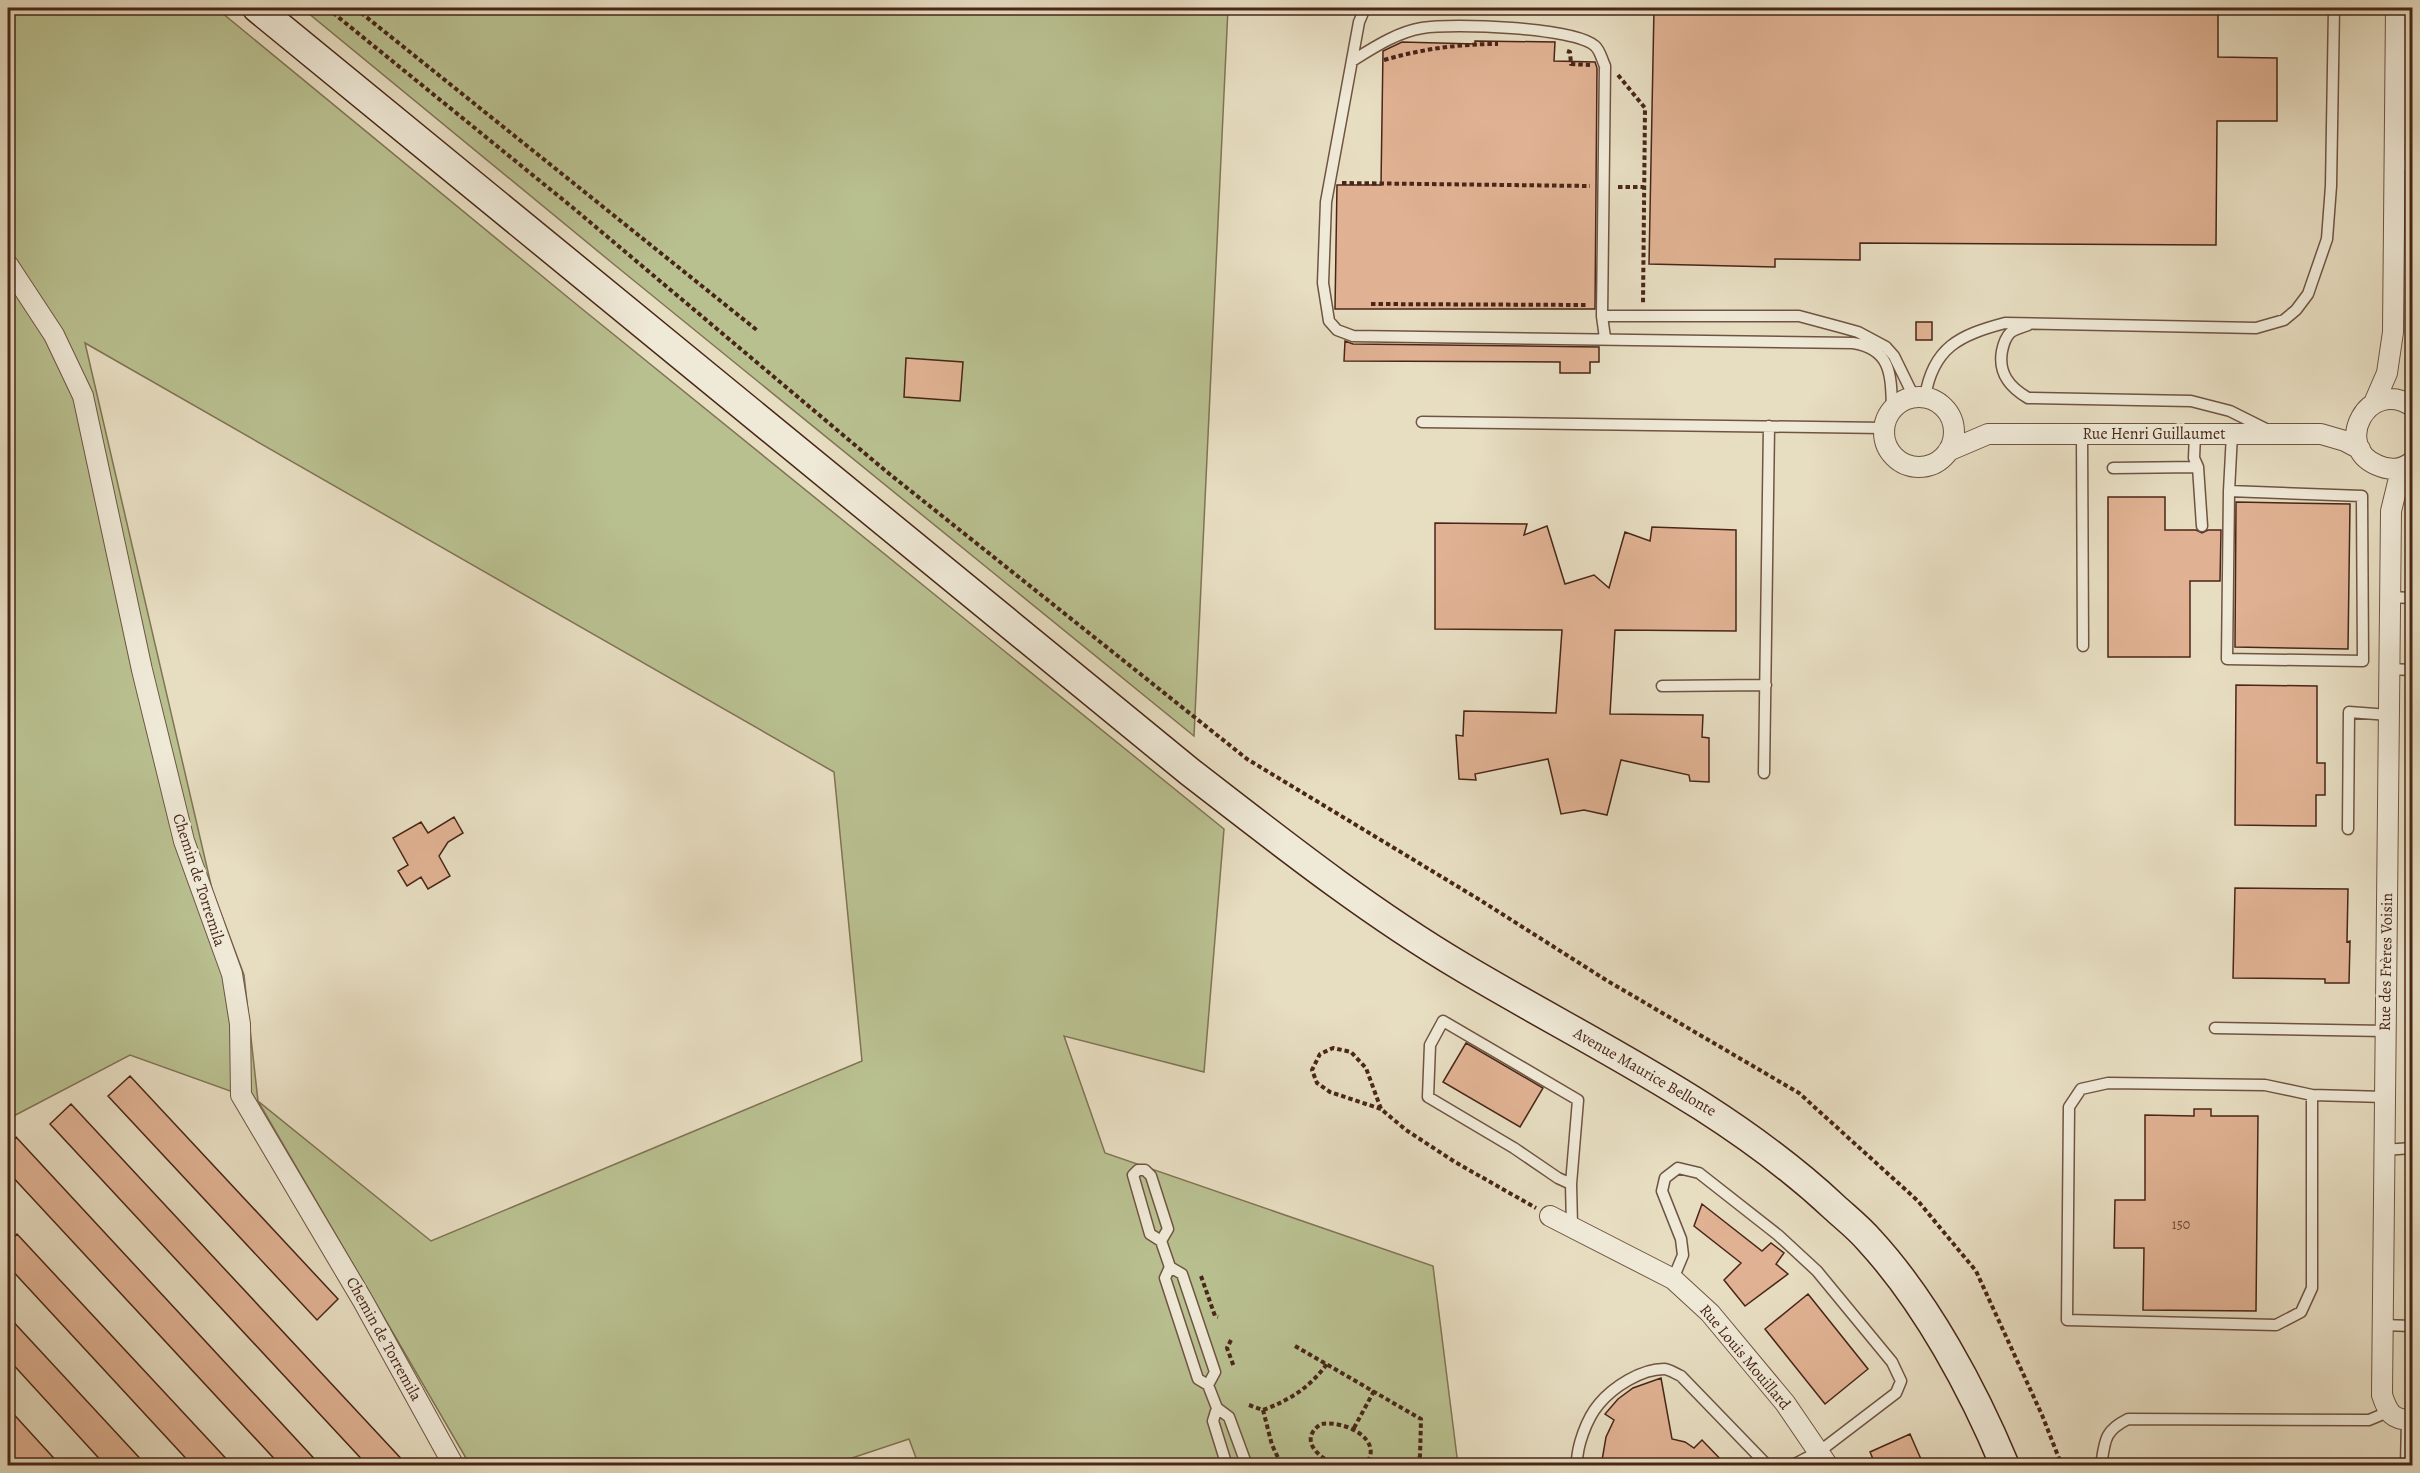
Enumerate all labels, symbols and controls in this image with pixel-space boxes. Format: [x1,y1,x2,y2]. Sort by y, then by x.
street label: Rue Henri Guillaumet [2083,423,2225,445]
street label: Chemin de Torremila [167,811,231,950]
street label: Rue des Frères Voisin [2374,893,2398,1031]
street label: Avenue Maurice Bellonte [1569,1022,1720,1122]
house number: 150 [2172,1215,2190,1234]
street label: Chemin de Torremila [341,1273,427,1405]
street label: Rue Louis Mouillard [1694,1300,1796,1415]

